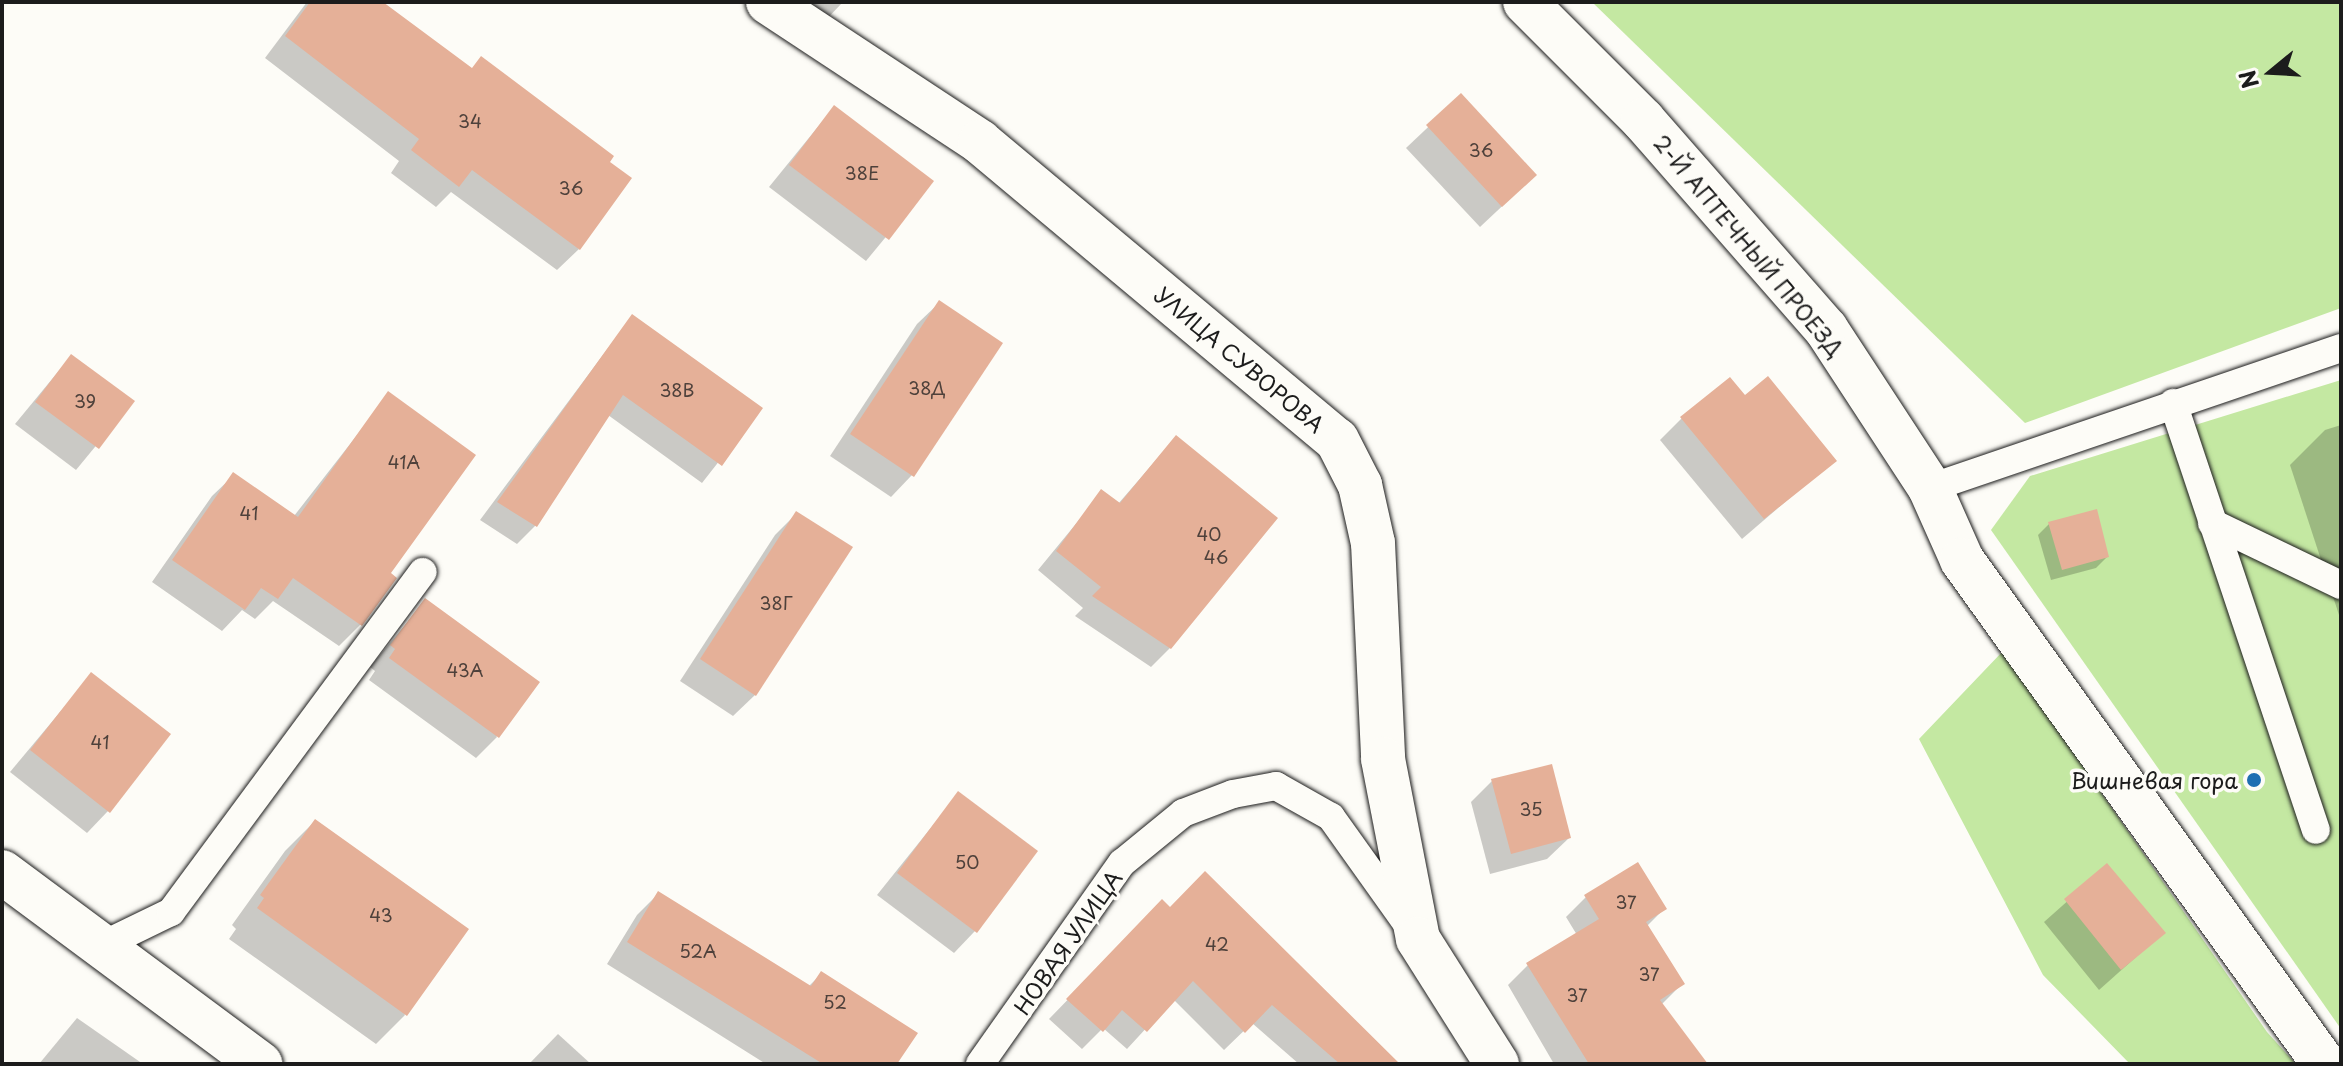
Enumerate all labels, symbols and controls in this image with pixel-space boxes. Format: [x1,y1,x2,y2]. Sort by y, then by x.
north arrow [2231,32,2311,112]
text: N [2229,66,2266,93]
house number: 34 [458,110,482,132]
street label: 2-Й АПТЕЧНЫЙ ПРОЕЗД [1649,129,1849,361]
house number: 36 [1469,139,1493,161]
house number: 38Е [845,162,879,184]
house number: 36 [559,177,583,199]
street label: УЛИЦА СУВОРОВА [1149,280,1331,438]
house number: 38Д [908,377,946,399]
house number: 38В [659,379,695,401]
house number: 39 [74,390,96,412]
house number: 41А [388,451,420,473]
house number: 41 [240,502,258,524]
house number: 40 [1196,523,1222,545]
house number: 46 [1204,546,1228,568]
house number: 38Г [760,592,792,614]
house number: 43А [446,659,484,681]
house number: 41 [91,731,109,753]
place label: Вишневая гора [2071,767,2238,793]
marker: Вишневая гора [2245,771,2263,789]
house number: 35 [1519,798,1543,820]
house number: 50 [955,851,979,873]
street label: НОВАЯ УЛИЦА [1008,865,1126,1019]
house number: 37 [1615,891,1637,913]
house number: 43 [369,904,393,926]
house number: 42 [1205,933,1229,955]
house number: 52А [679,940,717,962]
house number: 37 [1638,963,1660,985]
house number: 37 [1566,984,1588,1006]
house number: 52 [823,991,847,1013]

